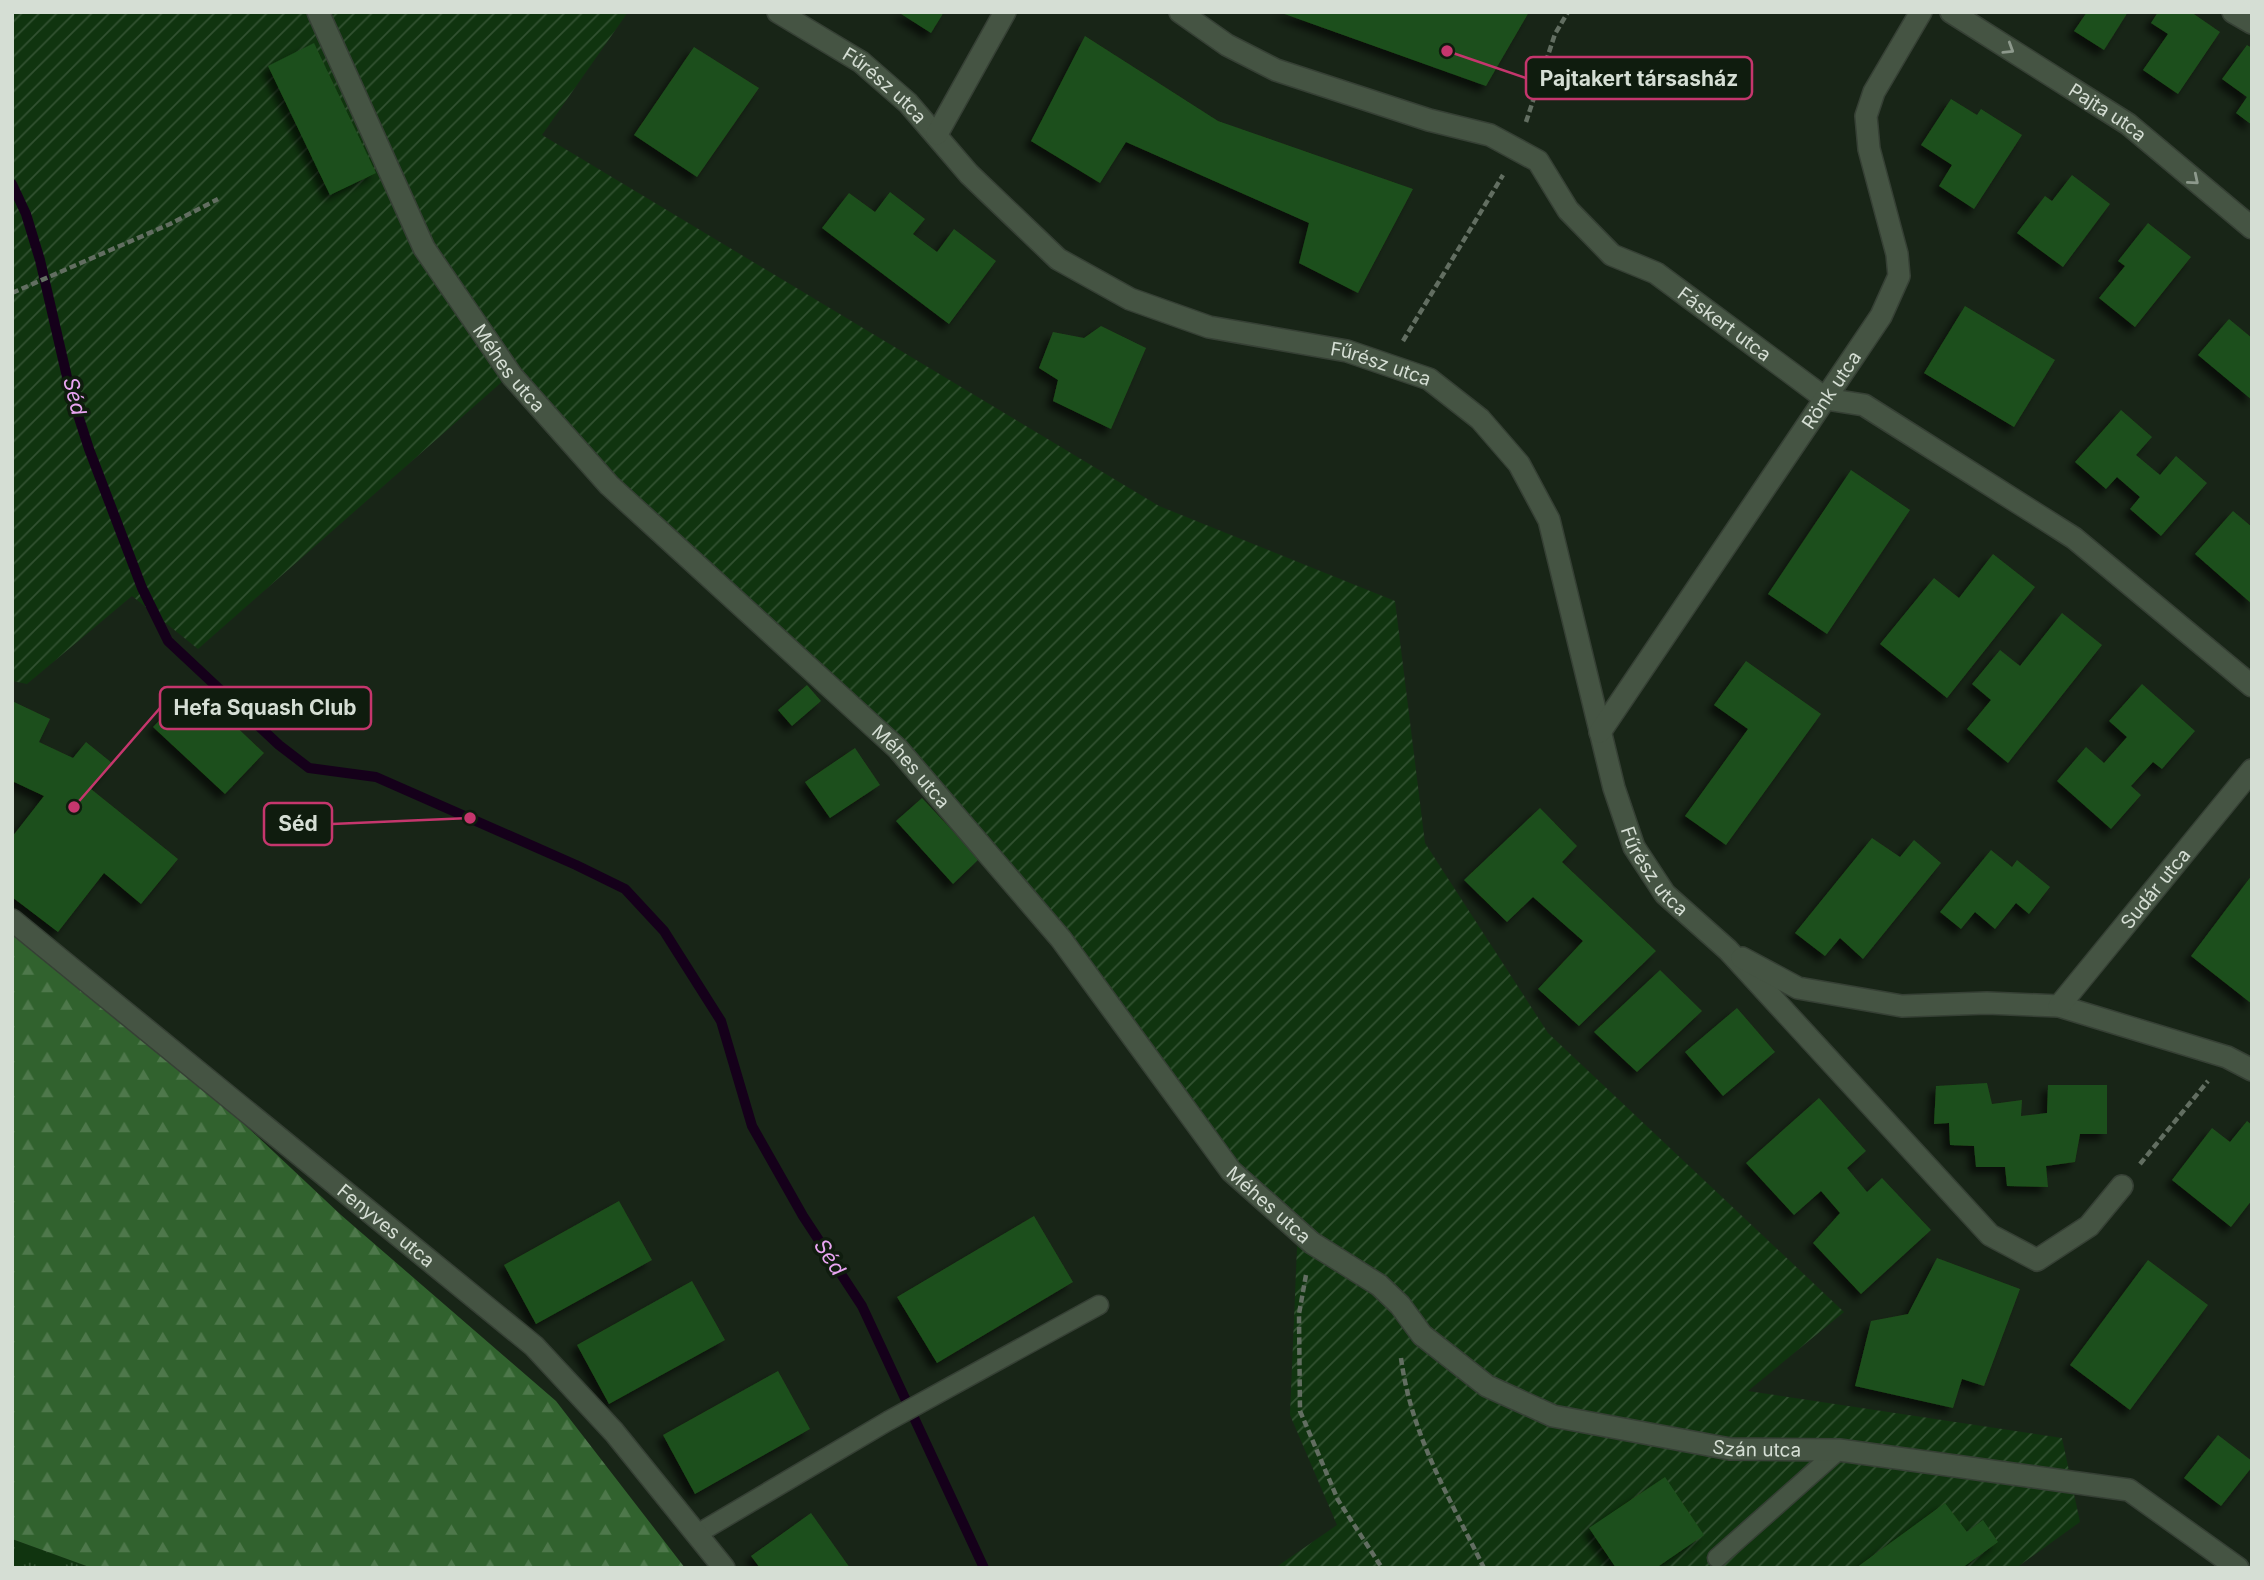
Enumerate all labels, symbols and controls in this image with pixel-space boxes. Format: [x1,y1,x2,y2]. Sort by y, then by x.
one-way arrow [2001,40,2014,53]
street label: Fűrész utca [839,42,932,128]
callout: Pajtakert társasház [1526,57,1752,99]
text: Pajtakert társasház [1540,66,1738,91]
street label: Pajta utca [2065,78,2151,146]
one-way arrow [2187,171,2199,184]
street label: Fáskert utca [1673,282,1776,366]
street label: Méhes utca [468,320,550,417]
street label: Fűrész utca [1329,337,1434,390]
street label: Rönk utca [1797,346,1866,433]
water label: Séd [58,374,92,418]
callout: Hefa Squash Club [160,687,371,729]
text: Hefa Squash Club [174,695,356,720]
street label: Méhes utca [867,720,955,813]
callout: Séd [264,803,332,845]
text: Séd [278,811,318,836]
street label: Fűrész utca [1616,823,1693,921]
street label: Sudár utca [2116,843,2195,933]
street label: Méhes utca [1222,1161,1316,1248]
street label: Fenyves utca [333,1179,440,1272]
water label: Séd [809,1234,851,1280]
street label: Szán utca [1711,1434,1801,1461]

